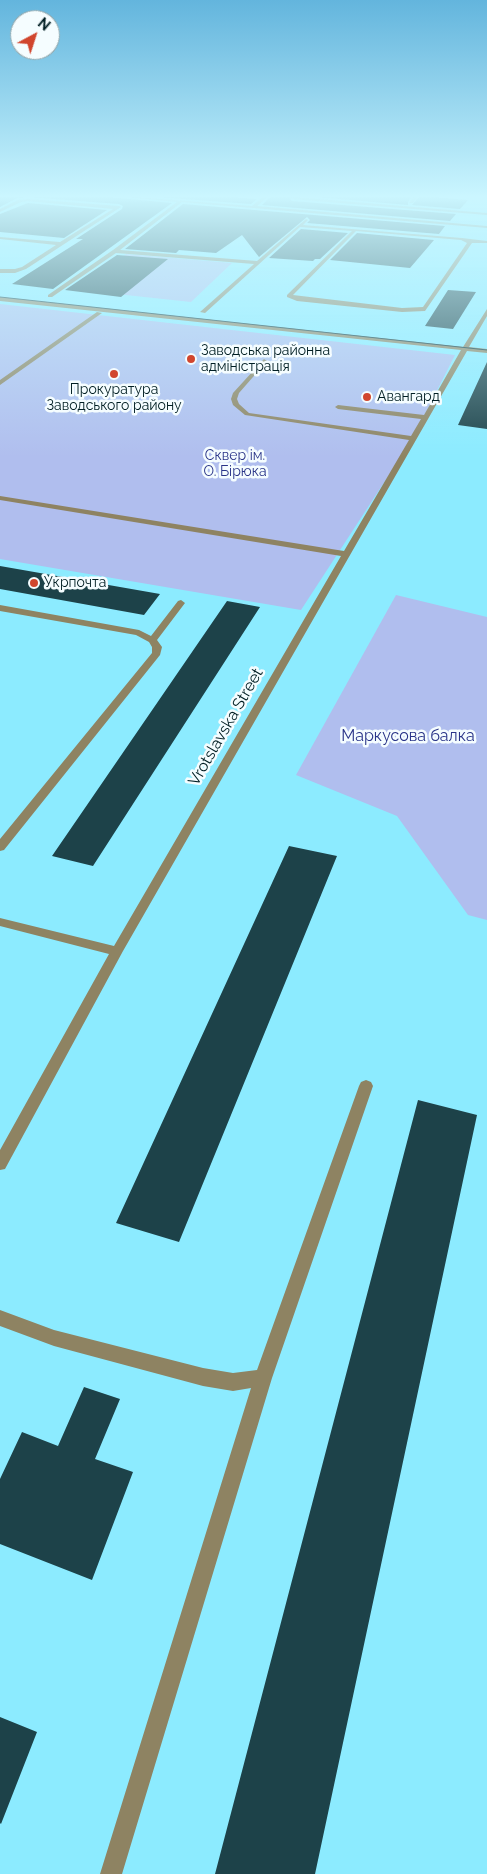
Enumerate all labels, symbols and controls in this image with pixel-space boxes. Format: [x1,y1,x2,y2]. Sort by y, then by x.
north arrow [10,10,60,60]
text: N [35,15,53,34]
place label: Заводська районна адміністрація [201,343,330,376]
marker: Заводська районна адміністрація [185,353,197,365]
marker: Прокуратура Заводського району [108,368,120,380]
place label: Прокуратура Заводського району [46,382,182,414]
place label: Авангард [377,389,440,405]
marker: Авангард [361,391,373,403]
park label: Сквер ім. О. Бірюка [203,448,267,481]
place label: Укрпочта [44,575,106,591]
marker: Укрпочта [28,577,40,589]
street label: Vrotslavska Street [185,665,267,789]
park label: Маркусова балка [341,726,475,746]

